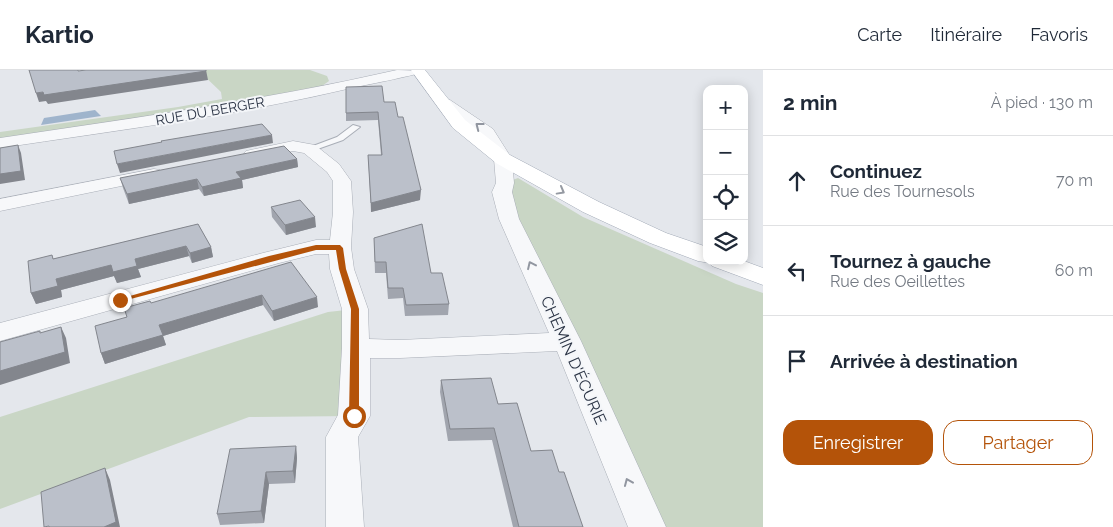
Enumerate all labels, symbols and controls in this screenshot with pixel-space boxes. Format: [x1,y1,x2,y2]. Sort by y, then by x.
text: Kartio [25,20,94,49]
text: Carte [857,24,902,45]
text: Itinéraire [930,24,1002,45]
text: Favoris [1030,24,1088,45]
map controls [703,85,748,265]
button: + [703,85,748,130]
text: 2 min [783,90,837,115]
text: À pied · 130 m [991,93,1093,112]
street label: RUE DU BERGER [154,94,266,128]
one-way arrow [475,123,485,132]
button: − [703,130,748,175]
text: Continuez [830,160,922,182]
icon: ahead [783,167,811,195]
text: 70 m [1056,171,1093,190]
button: locate [703,175,748,220]
text: Rue des Tournesols [830,182,975,201]
one-way arrow [555,185,564,195]
button: layers [703,220,748,265]
text: Tournez à gauche [830,250,991,272]
icon: left [783,257,811,285]
text: 60 m [1055,261,1093,280]
one-way arrow [527,262,537,271]
text: Rue des Oeillettes [830,272,965,291]
route end [109,289,132,312]
street label: CHEMIN D'ÉCURIE [537,293,611,427]
icon: arrive [783,347,811,375]
text: Arrivée à destination [830,350,1018,372]
route start [343,405,366,428]
button: Enregistrer [783,420,933,465]
button: Partager [943,420,1093,465]
one-way arrow [624,478,634,487]

